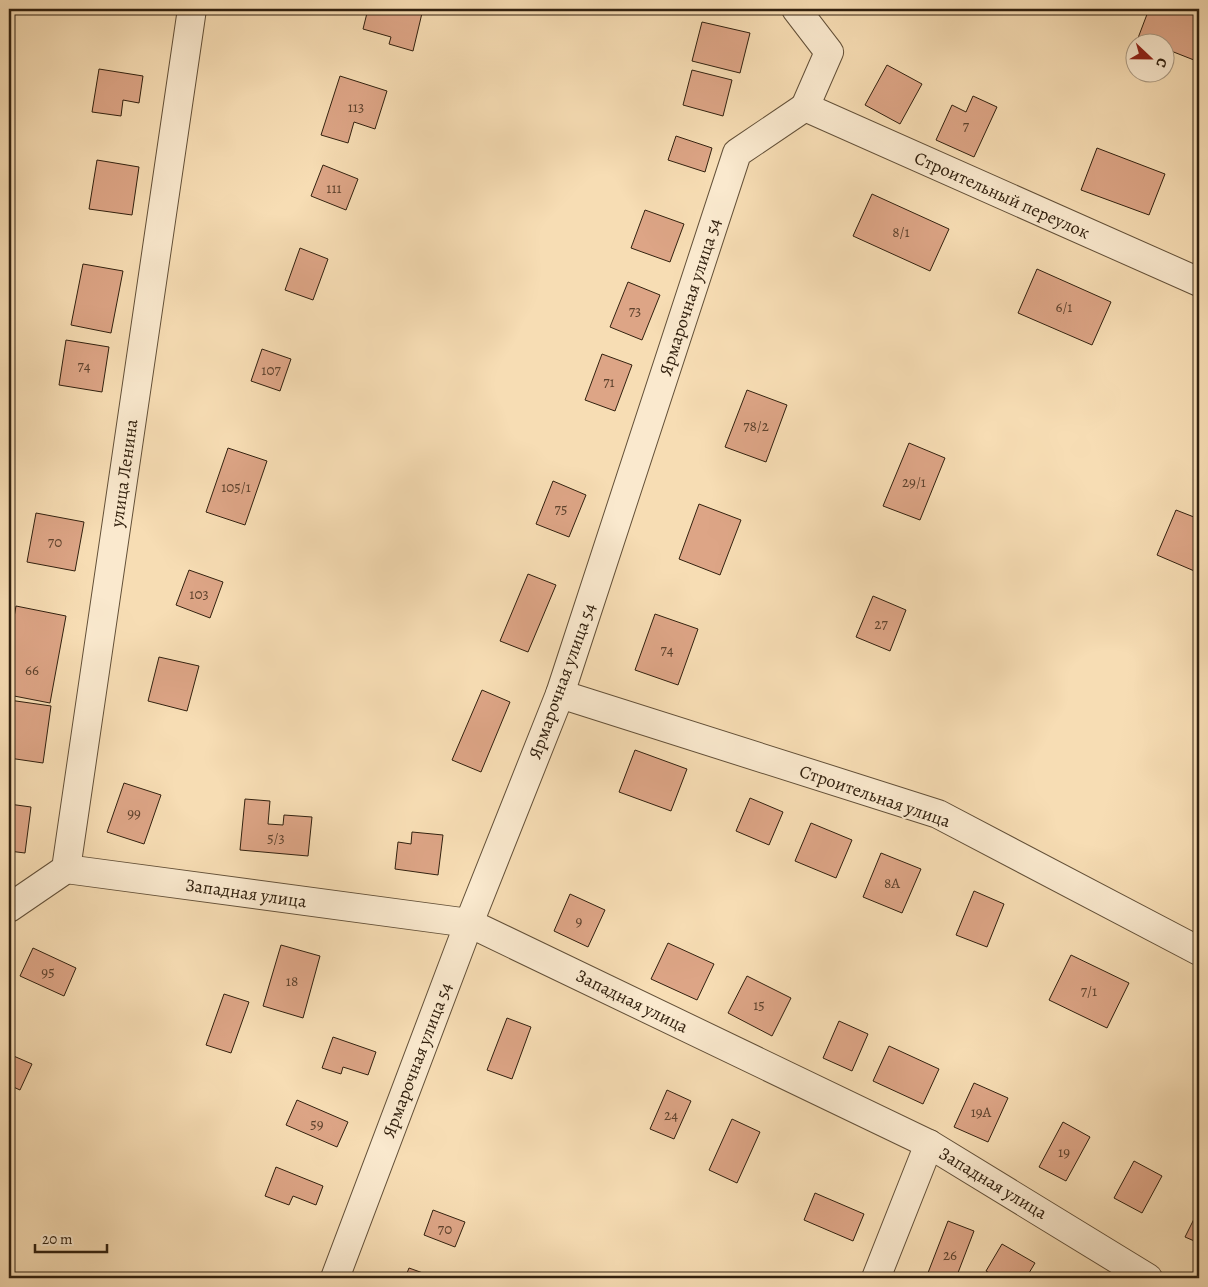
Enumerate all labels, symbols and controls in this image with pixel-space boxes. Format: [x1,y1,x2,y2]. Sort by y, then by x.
north arrow [1126,32,1176,82]
text: С [1151,55,1172,71]
house number: 113 [348,97,364,117]
house number: 7 [963,116,970,136]
street label: Строительный переулок [910,145,1094,245]
house number: 111 [326,178,342,198]
street label: Ярмарочная улица 54 [653,215,727,379]
house number: 8/1 [892,222,910,242]
house number: 6/1 [1056,297,1073,317]
house number: 73 [629,301,641,321]
house number: 74 [77,356,91,376]
house number: 107 [261,360,281,380]
house number: 71 [603,372,615,392]
house number: 78/2 [743,416,769,436]
street label: улица Ленина [104,417,144,530]
house number: 29/1 [902,472,926,492]
house number: 105/1 [221,477,251,497]
house number: 75 [555,499,567,519]
house number: 70 [48,532,62,552]
house number: 103 [189,584,209,604]
street label: Ярмарочная улица 54 [523,600,601,762]
house number: 27 [874,614,888,634]
house number: 74 [660,640,674,660]
house number: 66 [25,660,39,680]
street label: Строительная улица [796,759,954,833]
house number: 99 [127,803,141,823]
house number: 5/3 [267,828,285,848]
street label: Западная улица [184,873,309,913]
house number: 8А [884,873,900,893]
house number: 9 [576,911,583,931]
house number: 95 [41,962,55,982]
street label: Западная улица [572,963,693,1039]
house number: 18 [286,971,298,991]
street label: Ярмарочная улица 54 [376,979,458,1141]
house number: 7/1 [1081,981,1097,1001]
house number: 15 [753,995,765,1015]
house number: 19А [971,1102,992,1122]
house number: 24 [664,1105,678,1125]
house number: 59 [310,1114,324,1134]
street label: Западная улица [934,1141,1052,1225]
house number: 19 [1058,1142,1070,1162]
house number: 70 [438,1219,452,1239]
scale bar [35,1222,108,1254]
text: 20 m [42,1229,73,1249]
house number: 26 [943,1245,957,1265]

